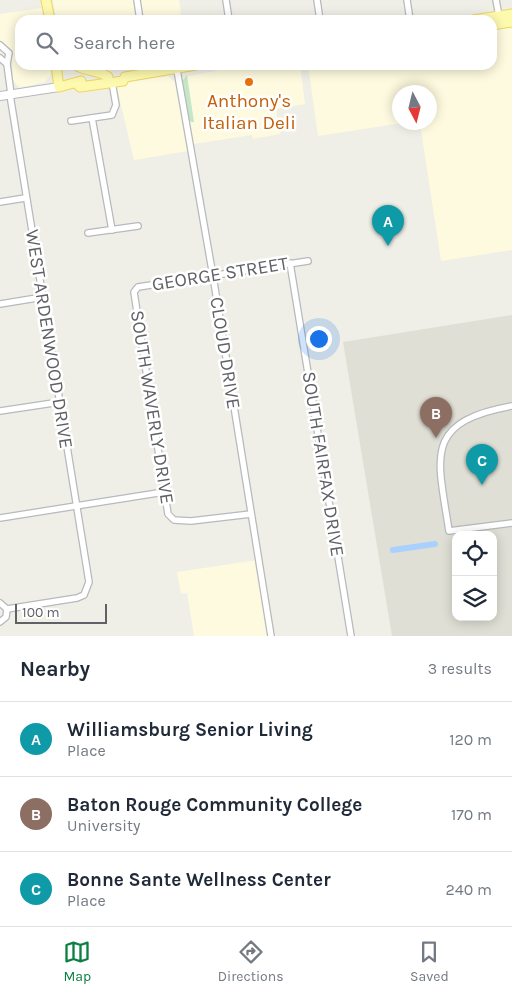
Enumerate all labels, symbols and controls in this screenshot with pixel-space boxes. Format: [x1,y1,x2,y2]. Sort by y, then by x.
search box [15,15,497,70]
icon: search [33,29,61,57]
text: Search here [73,32,175,54]
marker: Anthony's Italian Deli [243,76,255,88]
north arrow [392,85,437,130]
place label: Anthony's Italian Deli [202,90,296,134]
pin: A [372,205,404,246]
street label: WEST ARDENWOOD DRIVE [21,228,77,450]
street label: GEORGE STREET [150,252,290,296]
street label: CLOUD DRIVE [205,295,245,411]
street label: SOUTH WAVERLY DRIVE [126,308,178,506]
your location [306,326,332,352]
street label: SOUTH FAIRFAX DRIVE [298,370,348,558]
pin: B [420,397,452,438]
pin: C [466,444,498,485]
map controls [452,531,497,621]
button: locate [452,531,497,576]
button: layers [452,576,497,621]
scale bar [15,601,108,624]
text: 100 m [22,604,60,621]
text: Nearby [20,657,90,681]
text: 3 results [428,659,492,678]
text: Williamsburg Senior Living [67,719,313,741]
text: A [31,730,41,749]
text: 120 m [449,730,492,749]
text: Place [67,741,106,760]
text: Baton Rouge Community College [67,794,362,816]
text: B [31,805,41,824]
text: 170 m [451,805,492,824]
text: University [67,816,141,835]
text: Bonne Sante Wellness Center [67,869,331,891]
text: C [31,880,41,899]
text: 240 m [446,880,492,899]
text: Place [67,891,106,910]
tab: Map [63,938,91,985]
tab: Directions [218,938,284,985]
tab: Saved [410,938,449,985]

